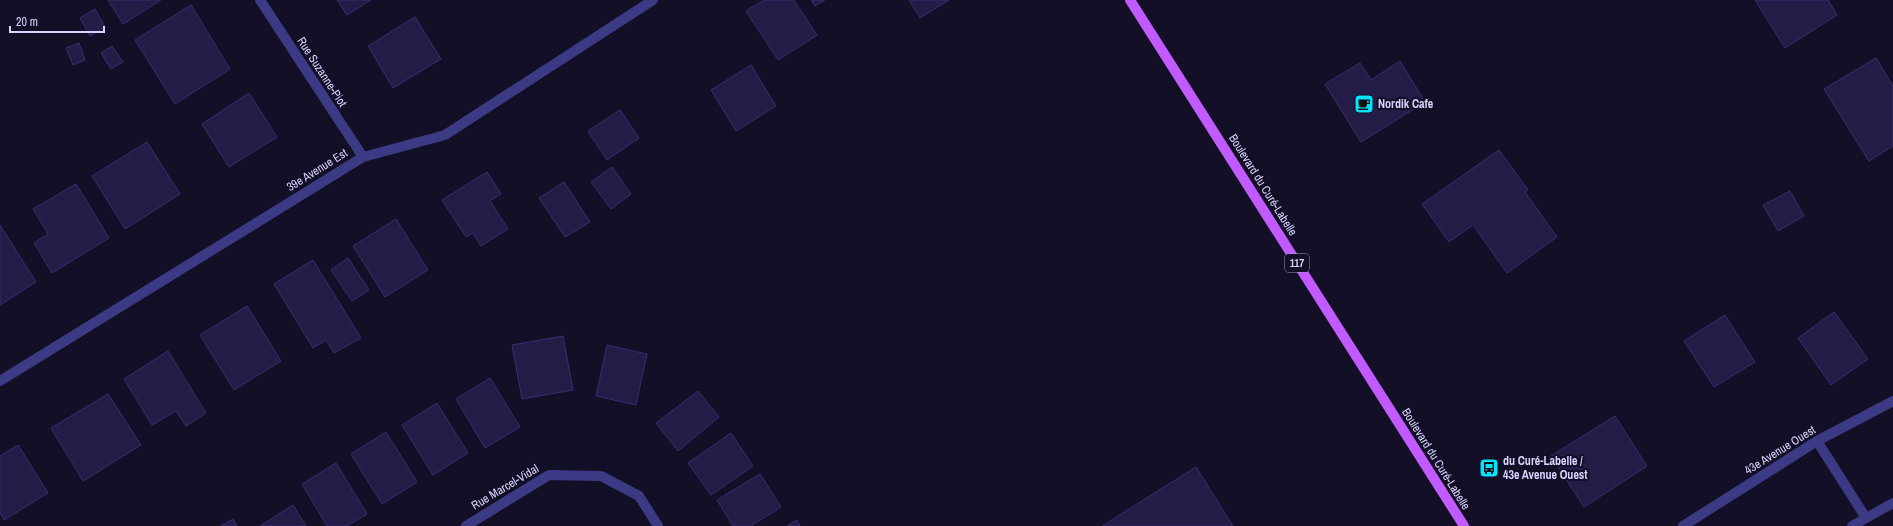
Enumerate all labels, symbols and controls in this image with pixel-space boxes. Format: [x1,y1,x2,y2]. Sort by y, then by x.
scale bar [10,8,104,34]
text: 20 m [16,14,38,30]
street label: Rue Suzanne-Piot [293,34,351,110]
cafe icon: Nordik Cafe [1353,93,1375,115]
place label: Nordik Cafe [1378,96,1434,112]
street label: Boulevard du Curé-Labelle [1225,131,1301,239]
street label: 39e Avenue Est [284,145,351,195]
road number: 117 [1285,254,1309,272]
street label: Boulevard du Curé-Labelle [1398,405,1474,513]
street label: 43e Avenue Ouest [1741,422,1819,478]
place label: du Curé-Labelle / 43e Avenue Ouest [1503,453,1588,483]
bus stop icon: du Curé-Labelle / 43e Avenue Ouest [1478,457,1500,479]
street label: Rue Marcel-Vidal [468,461,542,513]

